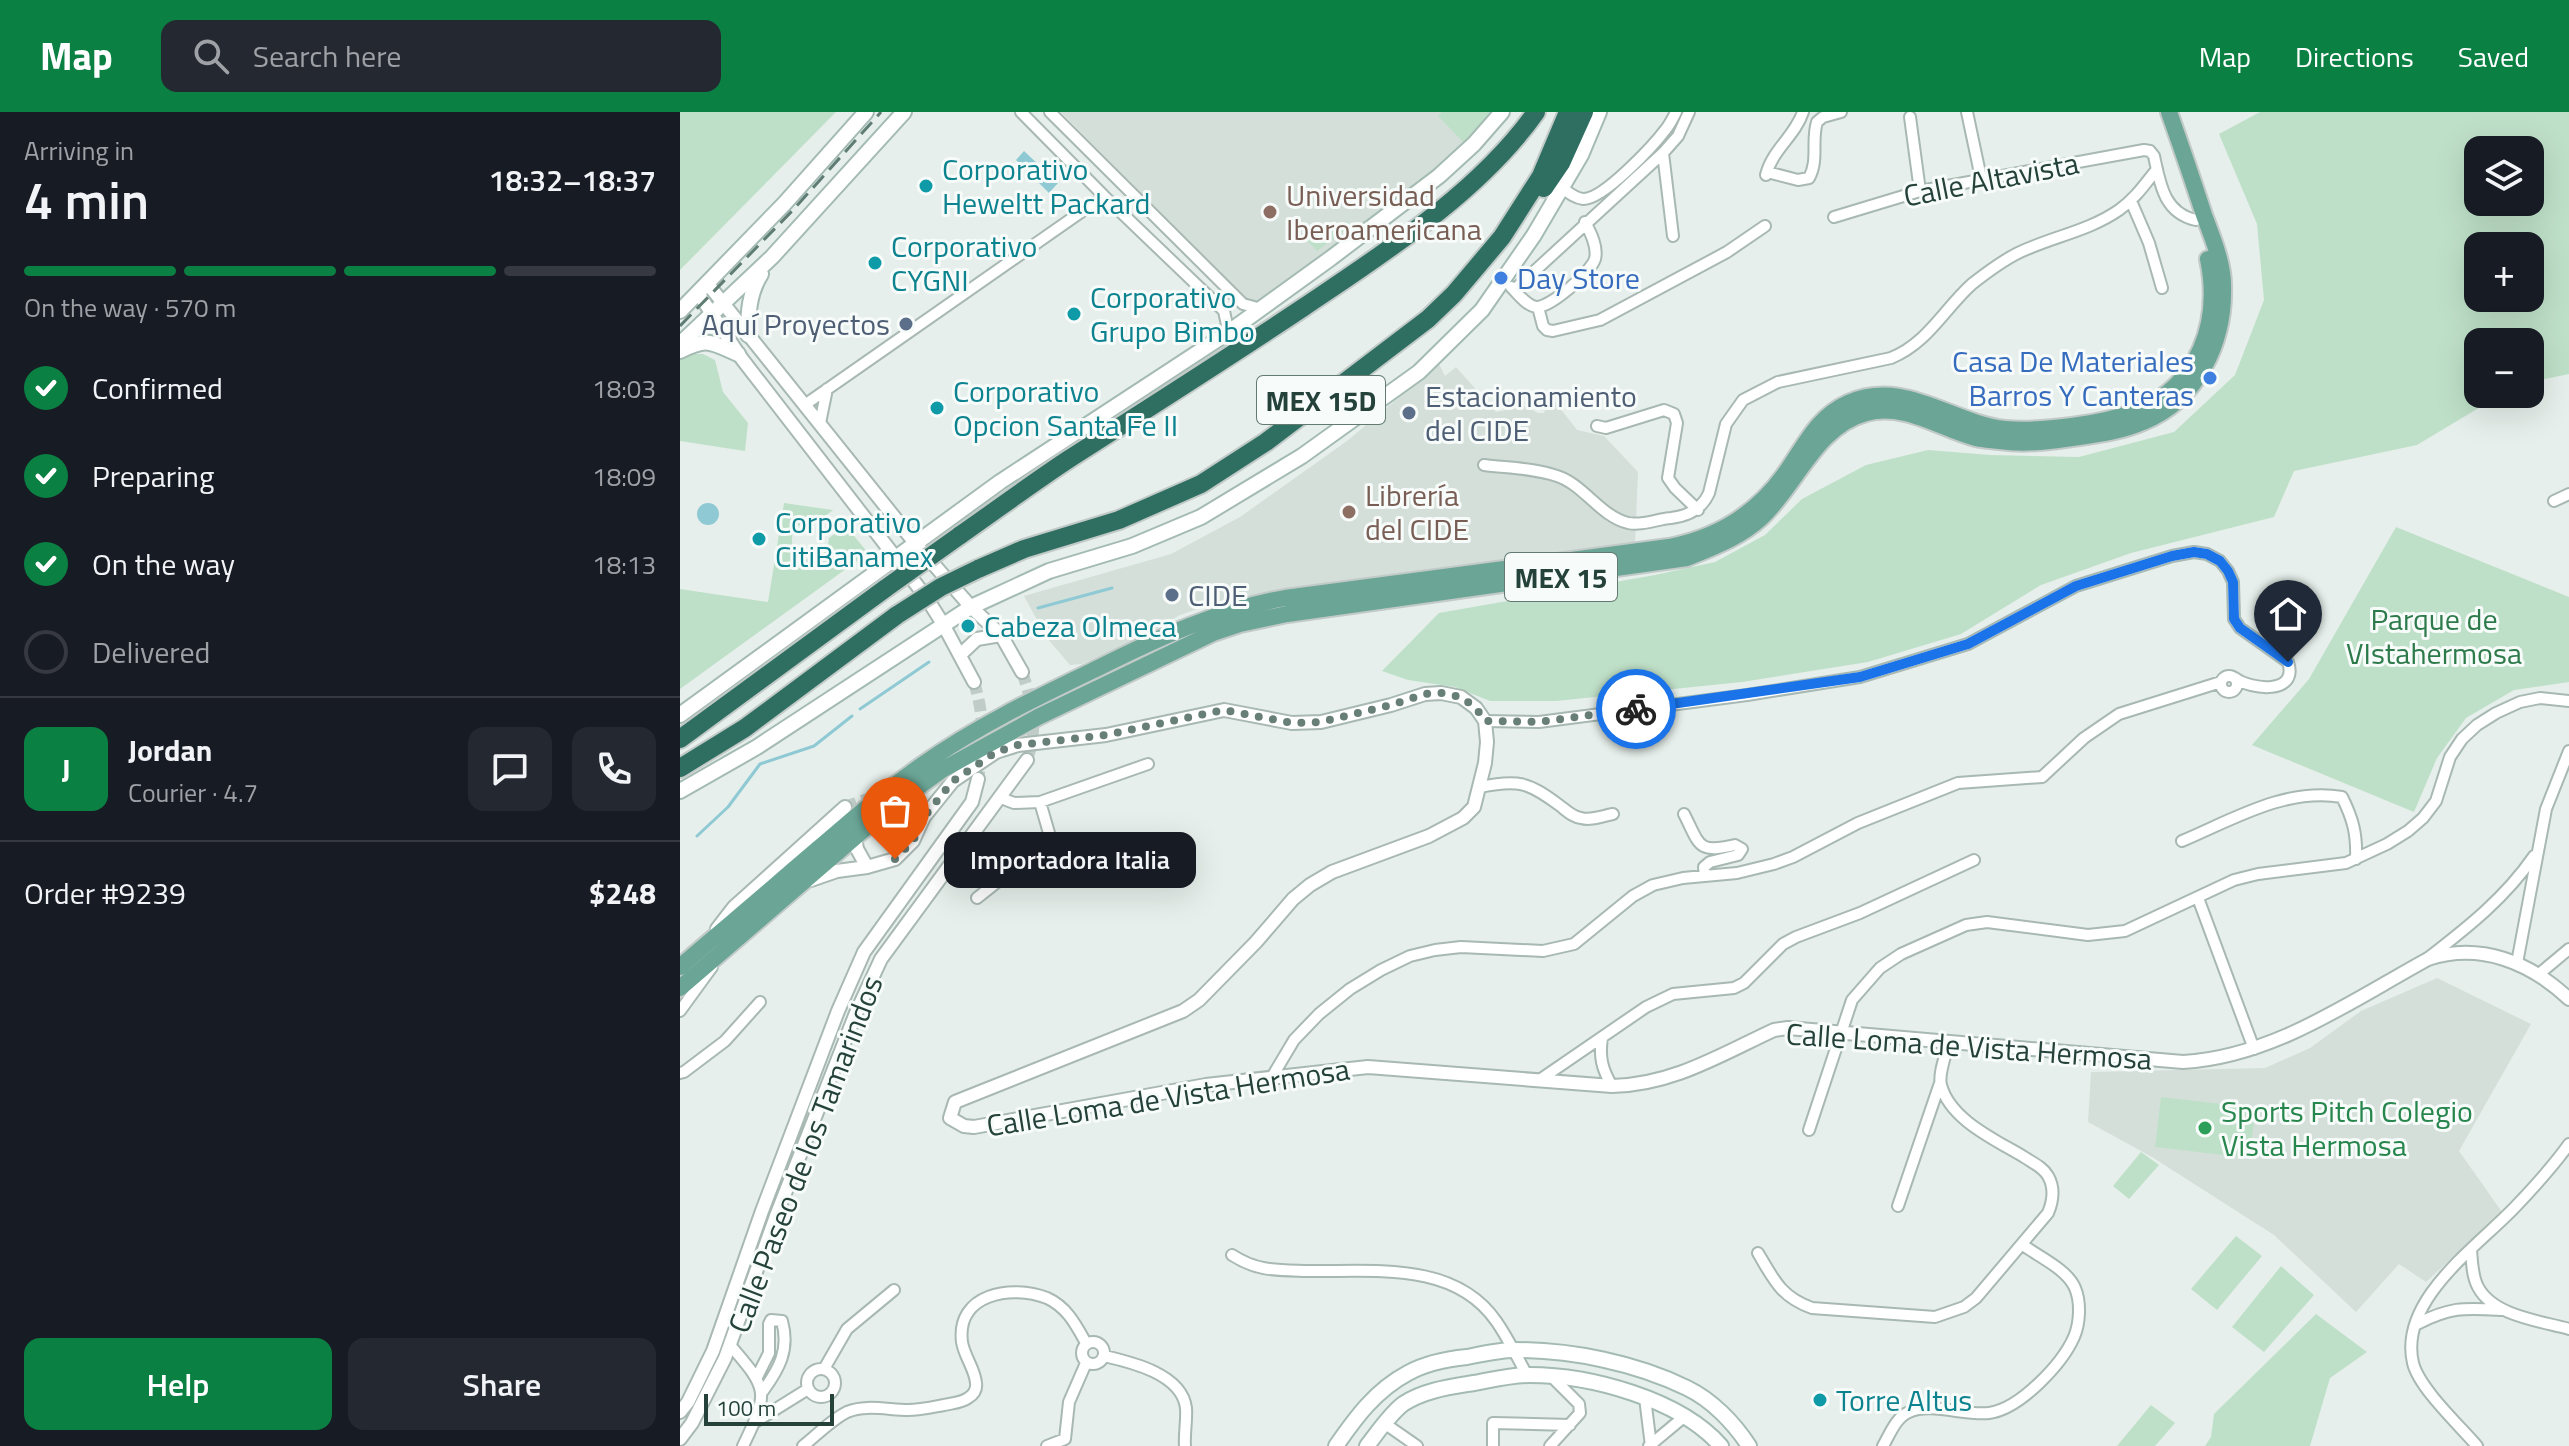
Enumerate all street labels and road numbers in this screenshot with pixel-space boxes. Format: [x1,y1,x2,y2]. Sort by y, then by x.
street label: Calle Altavista [1899,139,2083,219]
road number: MEX 15D [1257,376,1385,424]
road number: MEX 15 [1505,553,1617,601]
street label: Calle Paseo de los Tamarindos [716,969,894,1339]
street label: Calle Loma de Vista Hermosa [1784,1010,2154,1082]
street label: Calle Loma de Vista Hermosa [983,1046,1353,1148]

